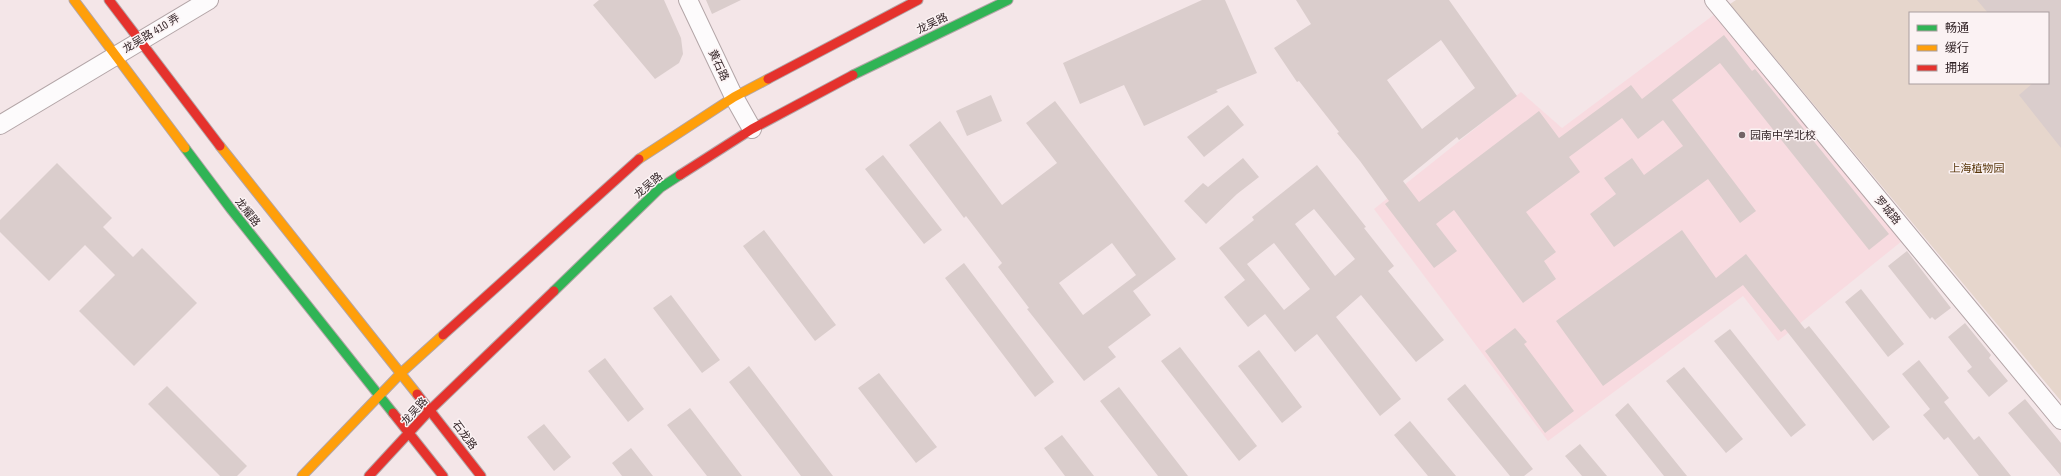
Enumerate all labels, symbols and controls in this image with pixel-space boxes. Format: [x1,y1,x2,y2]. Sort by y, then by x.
street label: 龙吴路 [914,9,950,37]
street label: 龙吴路 410 弄 [120,10,182,56]
legend [1909,12,2049,84]
text: 畅通 [1945,20,1969,36]
text: 缓行 [1945,40,1969,56]
street label: 黄石路 [706,47,732,83]
text: 拥堵 [1945,60,1969,76]
place label: 园南中学北校 [1750,128,1816,142]
marker: 园南中学北校 [1737,130,1747,140]
park label: 上海植物园 [1950,161,2005,175]
street label: 龙吴路 [631,169,665,201]
street label: 罗城路 [1872,193,1904,227]
street label: 龙耀路 [232,195,264,229]
street label: 龙吴路 [398,394,430,428]
street label: 石龙路 [449,418,481,452]

